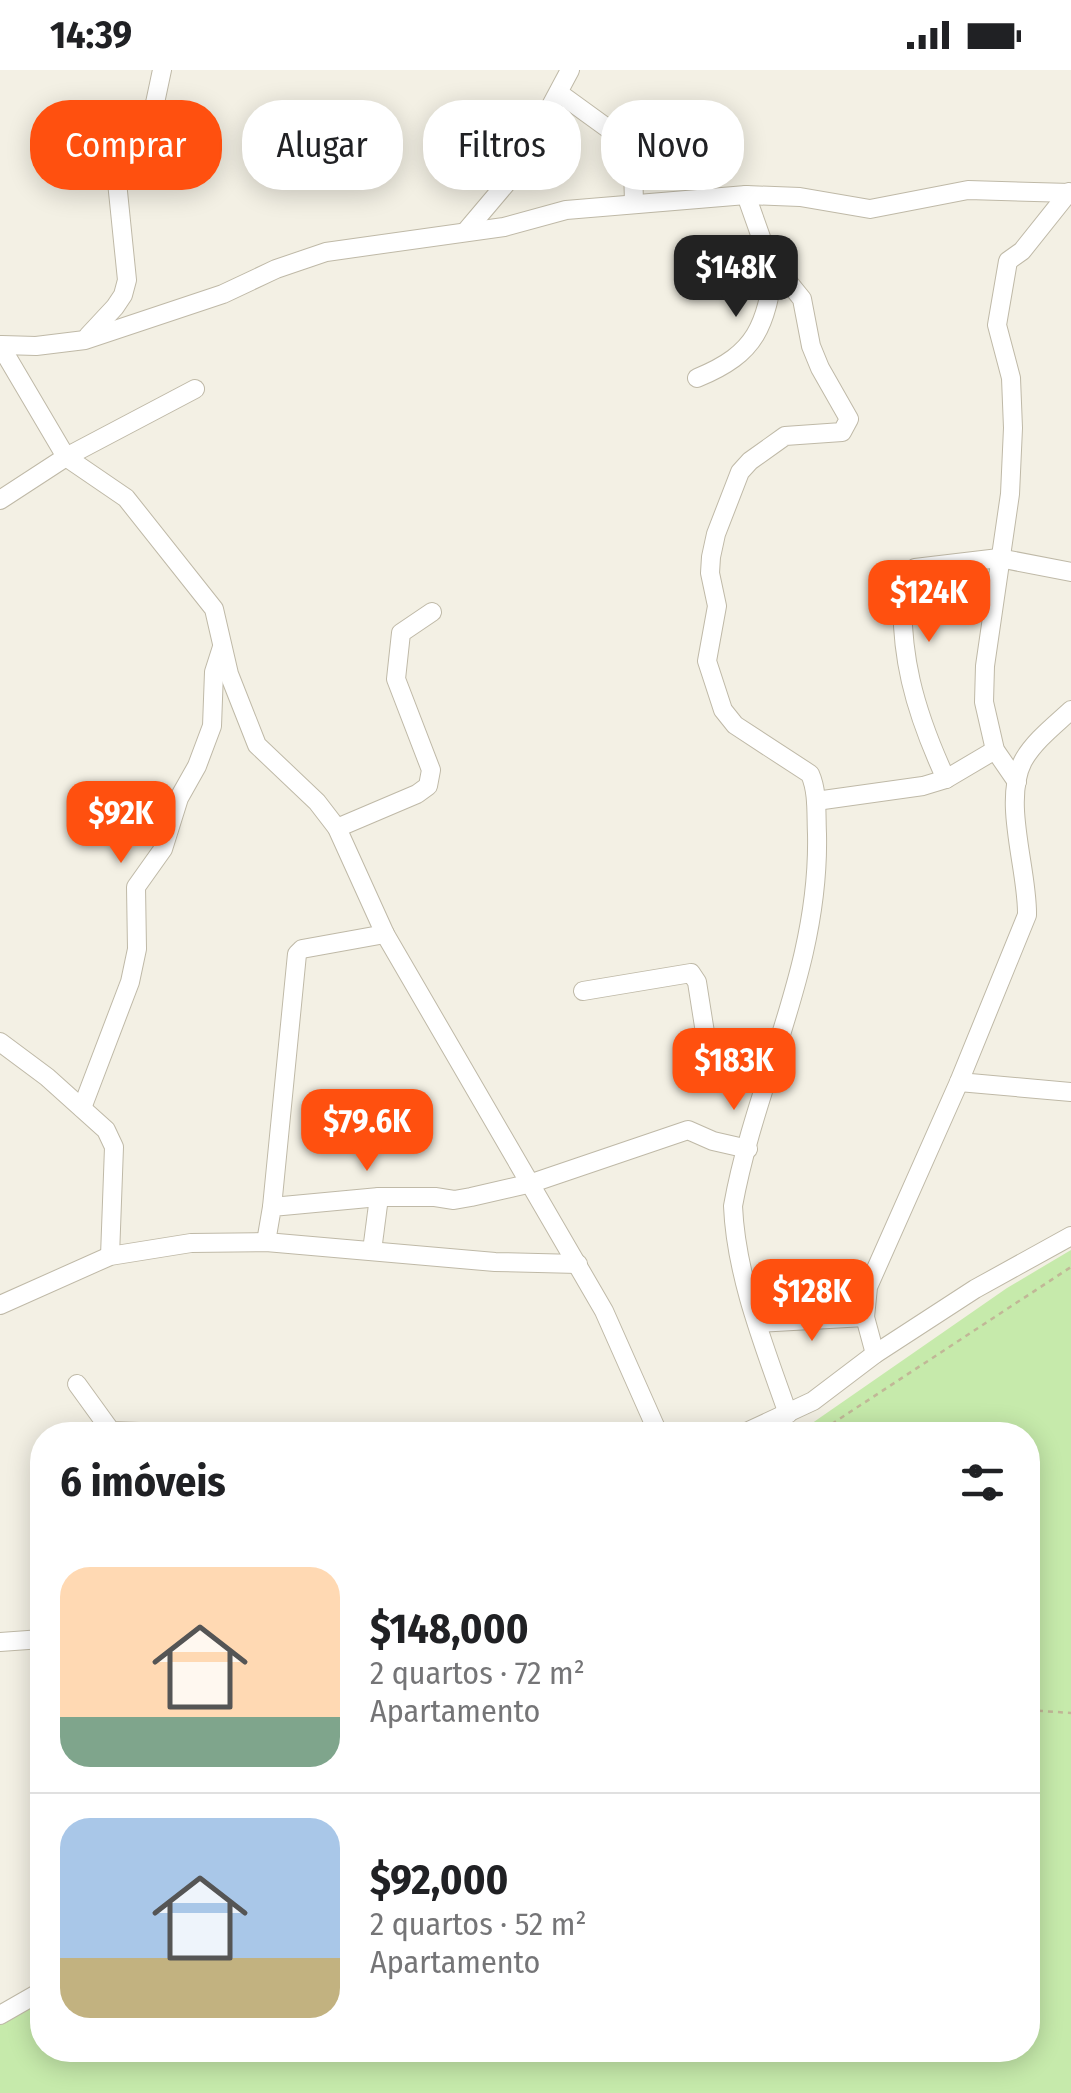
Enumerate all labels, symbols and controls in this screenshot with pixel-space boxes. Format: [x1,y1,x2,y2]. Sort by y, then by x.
text: 14:39 [50,12,132,58]
chip: Comprar [30,100,222,190]
chip: Alugar [242,100,403,190]
chip: Filtros [423,100,581,190]
chip: Novo [601,100,744,190]
pin: $148K [666,235,806,320]
text: $148K [696,248,776,286]
pin: $124K [859,560,999,645]
text: $124K [890,573,968,611]
pin: $92K [62,781,180,866]
text: $92K [89,794,153,832]
pin: $183K [664,1028,804,1113]
text: $183K [695,1041,773,1079]
pin: $79.6K [286,1089,448,1174]
text: $79.6K [323,1102,411,1140]
pin: $128K [742,1259,882,1344]
text: $128K [773,1272,851,1310]
icon: filters [955,1455,1010,1510]
text: 6 imóveis [60,1457,226,1507]
text: $148,000 [370,1604,529,1654]
icon: home [140,1607,260,1727]
text: 2 quartos · 72 m² [370,1654,585,1692]
text: Apartamento [370,1692,540,1730]
text: $92,000 [370,1855,509,1905]
icon: home [140,1858,260,1978]
text: 2 quartos · 52 m² [370,1905,587,1943]
text: Apartamento [370,1943,540,1981]

